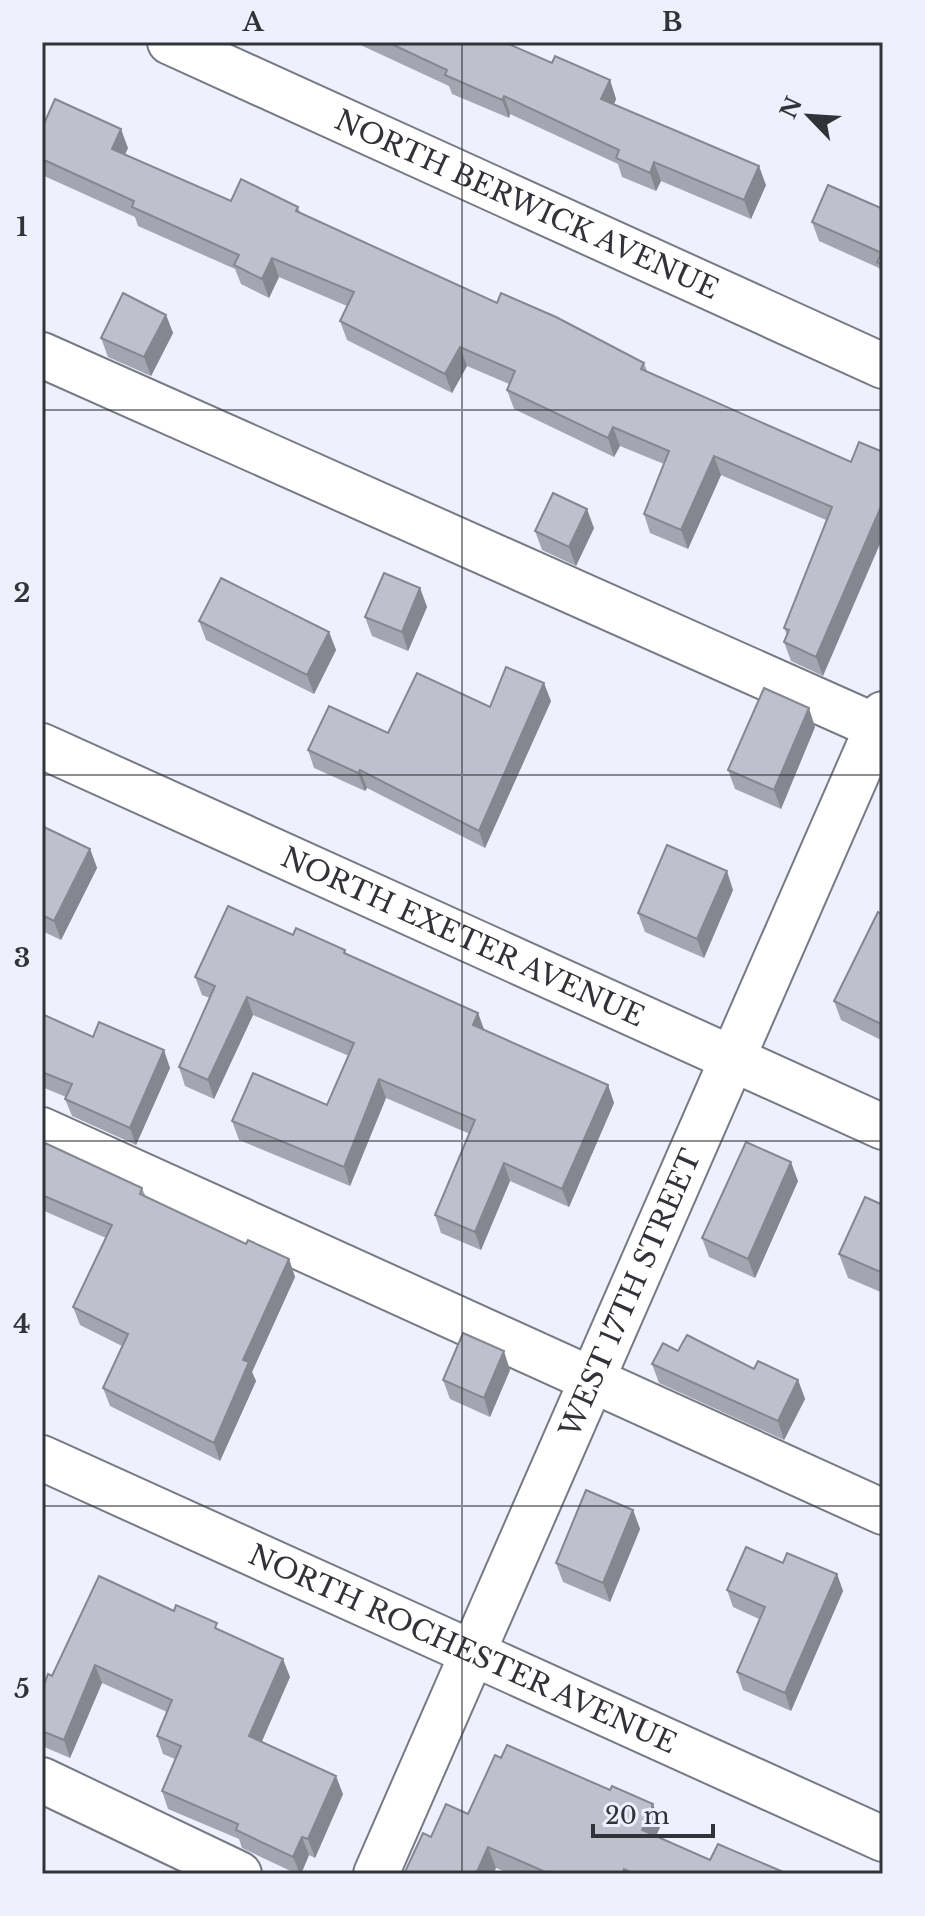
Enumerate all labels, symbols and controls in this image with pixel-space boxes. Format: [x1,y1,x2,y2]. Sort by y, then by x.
text: A [241,6,264,38]
text: B [662,6,682,38]
north arrow [769,76,849,156]
text: N [775,92,808,123]
street label: NORTH BERWICK AVENUE [330,102,724,306]
text: 1 [16,211,28,243]
text: 2 [14,577,30,609]
street label: NORTH EXETER AVENUE [276,839,650,1034]
text: 3 [14,942,30,974]
street label: WEST 17TH STREET [551,1143,708,1443]
text: 4 [13,1308,31,1340]
street label: NORTH ROCHESTER AVENUE [243,1537,682,1761]
text: 5 [14,1673,30,1705]
scale bar [593,1788,713,1838]
text: 20 m [605,1801,670,1830]

